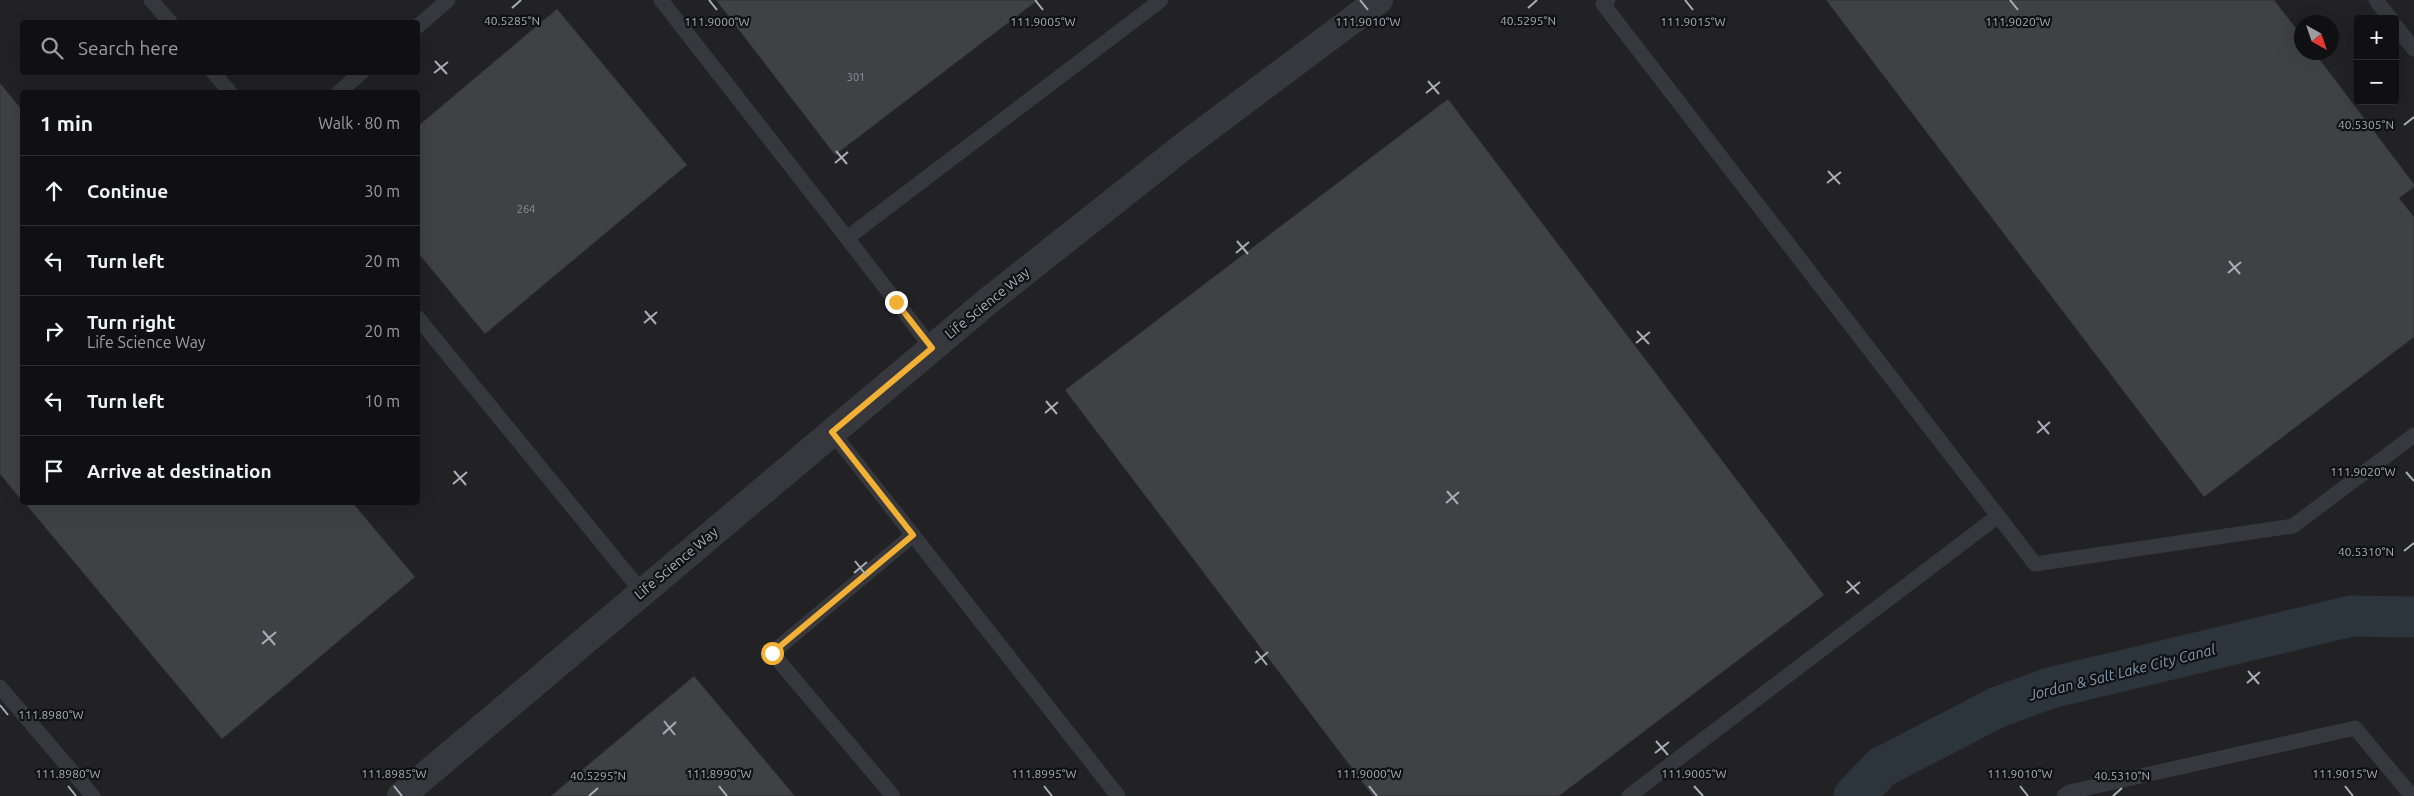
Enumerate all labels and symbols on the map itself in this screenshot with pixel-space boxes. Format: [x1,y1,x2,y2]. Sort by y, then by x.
text: 40.5285°N [484,14,540,27]
text: 40.5295°N [1500,14,1556,27]
text: 111.9000°W [684,15,750,28]
text: 111.9005°W [1010,15,1076,28]
text: 111.9010°W [1335,15,1401,28]
text: 111.9015°W [1660,15,1726,28]
text: 111.9020°W [1985,15,2051,28]
north arrow [2294,15,2339,60]
house number: 301 [847,71,865,83]
text: 40.5305°N [2338,118,2394,131]
house number: 264 [517,203,535,215]
street label: Life Science Way [942,264,1033,342]
route end [885,291,908,314]
text: 111.9020°W [2330,465,2396,478]
street label: Life Science Way [631,523,721,602]
text: 40.5310°N [2338,545,2394,558]
water label: Jordan & Salt Lake City Canal [2026,640,2218,704]
route start [761,642,784,665]
text: 111.8980°W [18,708,84,721]
text: 111.8980°W [35,767,101,780]
text: 111.8985°W [361,767,427,780]
text: 111.8990°W [686,767,752,780]
text: 111.8995°W [1011,767,1077,780]
text: 111.9000°W [1336,767,1402,780]
text: 111.9005°W [1661,767,1727,780]
text: 111.9010°W [1987,767,2053,780]
text: 111.9015°W [2312,767,2378,780]
text: 40.5295°N [570,769,626,782]
text: 40.5310°N [2094,769,2150,782]

